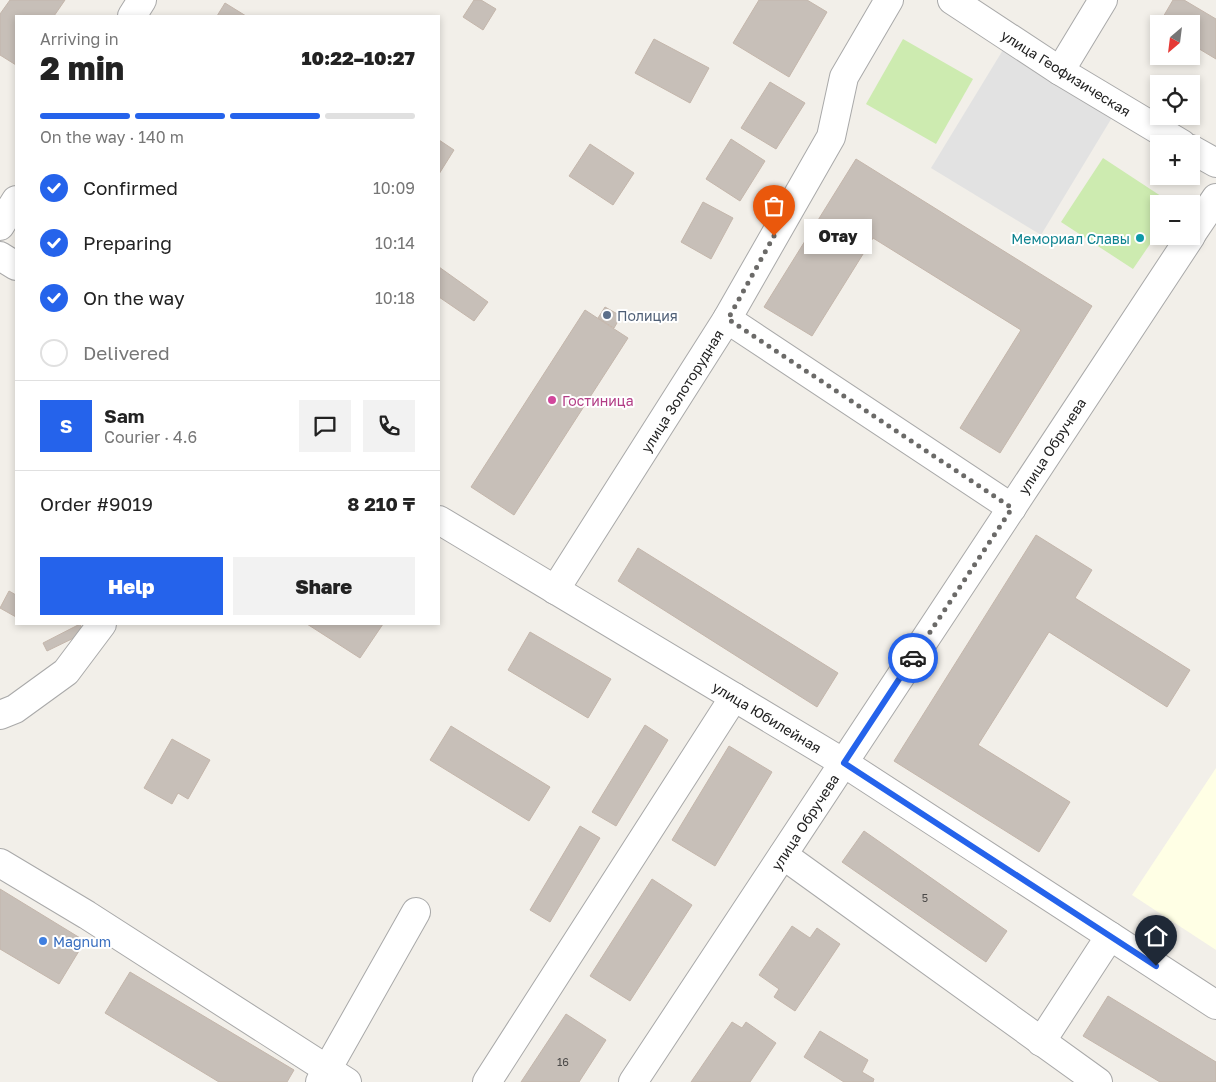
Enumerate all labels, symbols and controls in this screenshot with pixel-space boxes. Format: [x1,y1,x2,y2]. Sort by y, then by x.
north arrow [1150,15,1200,65]
map controls [1150,15,1200,245]
street label: улица Геофизическая [998,26,1134,120]
text: Arriving in [40,29,119,49]
text: 10:22–10:27 [301,46,415,69]
text: 2 min [40,49,124,87]
button: locate [1150,75,1200,125]
text: On the way · 140 m [40,127,184,147]
button: + [1150,135,1200,185]
icon: check [40,174,68,202]
text: Confirmed [83,176,178,199]
text: 10:09 [373,178,415,198]
pin [753,185,795,236]
icon: bag [760,192,788,220]
button: − [1150,195,1200,245]
callout: Отау [804,218,872,254]
text: Отау [818,226,858,246]
icon: check [40,229,68,257]
place label: Мемориал Славы [1011,230,1130,247]
text: Preparing [83,231,172,254]
marker: Мемориал Славы [1134,232,1146,244]
text: 10:14 [375,233,415,253]
icon: check [40,284,68,312]
text: On the way [83,286,185,309]
text: 10:18 [375,288,415,308]
place label: Полиция [617,307,678,324]
marker: Полиция [601,309,613,321]
street label: улица Золоторудная [637,326,727,456]
text: Delivered [83,341,170,364]
place label: Гостиница [562,392,634,409]
marker: Гостиница [546,394,558,406]
street label: улица Обручева [1015,395,1089,497]
button: chat [299,400,351,452]
button: phone [363,400,415,452]
text: Sam [104,404,144,427]
text: S [60,414,72,437]
text: Courier · 4.6 [104,427,197,447]
text: Order #9019 [40,492,153,515]
text: 8 210 ₸ [347,492,415,515]
button: Help [40,557,223,615]
button: Share [233,557,415,615]
courier [888,633,938,683]
icon: car [899,644,927,672]
street label: улица Юбилейная [709,678,825,756]
street label: улица Обручева [768,771,842,873]
house number: 5 [922,891,928,904]
pin [1135,915,1177,966]
icon: home [1142,922,1170,950]
place label: Magnum [53,933,111,950]
marker: Magnum [37,935,49,947]
house number: 16 [557,1055,569,1068]

